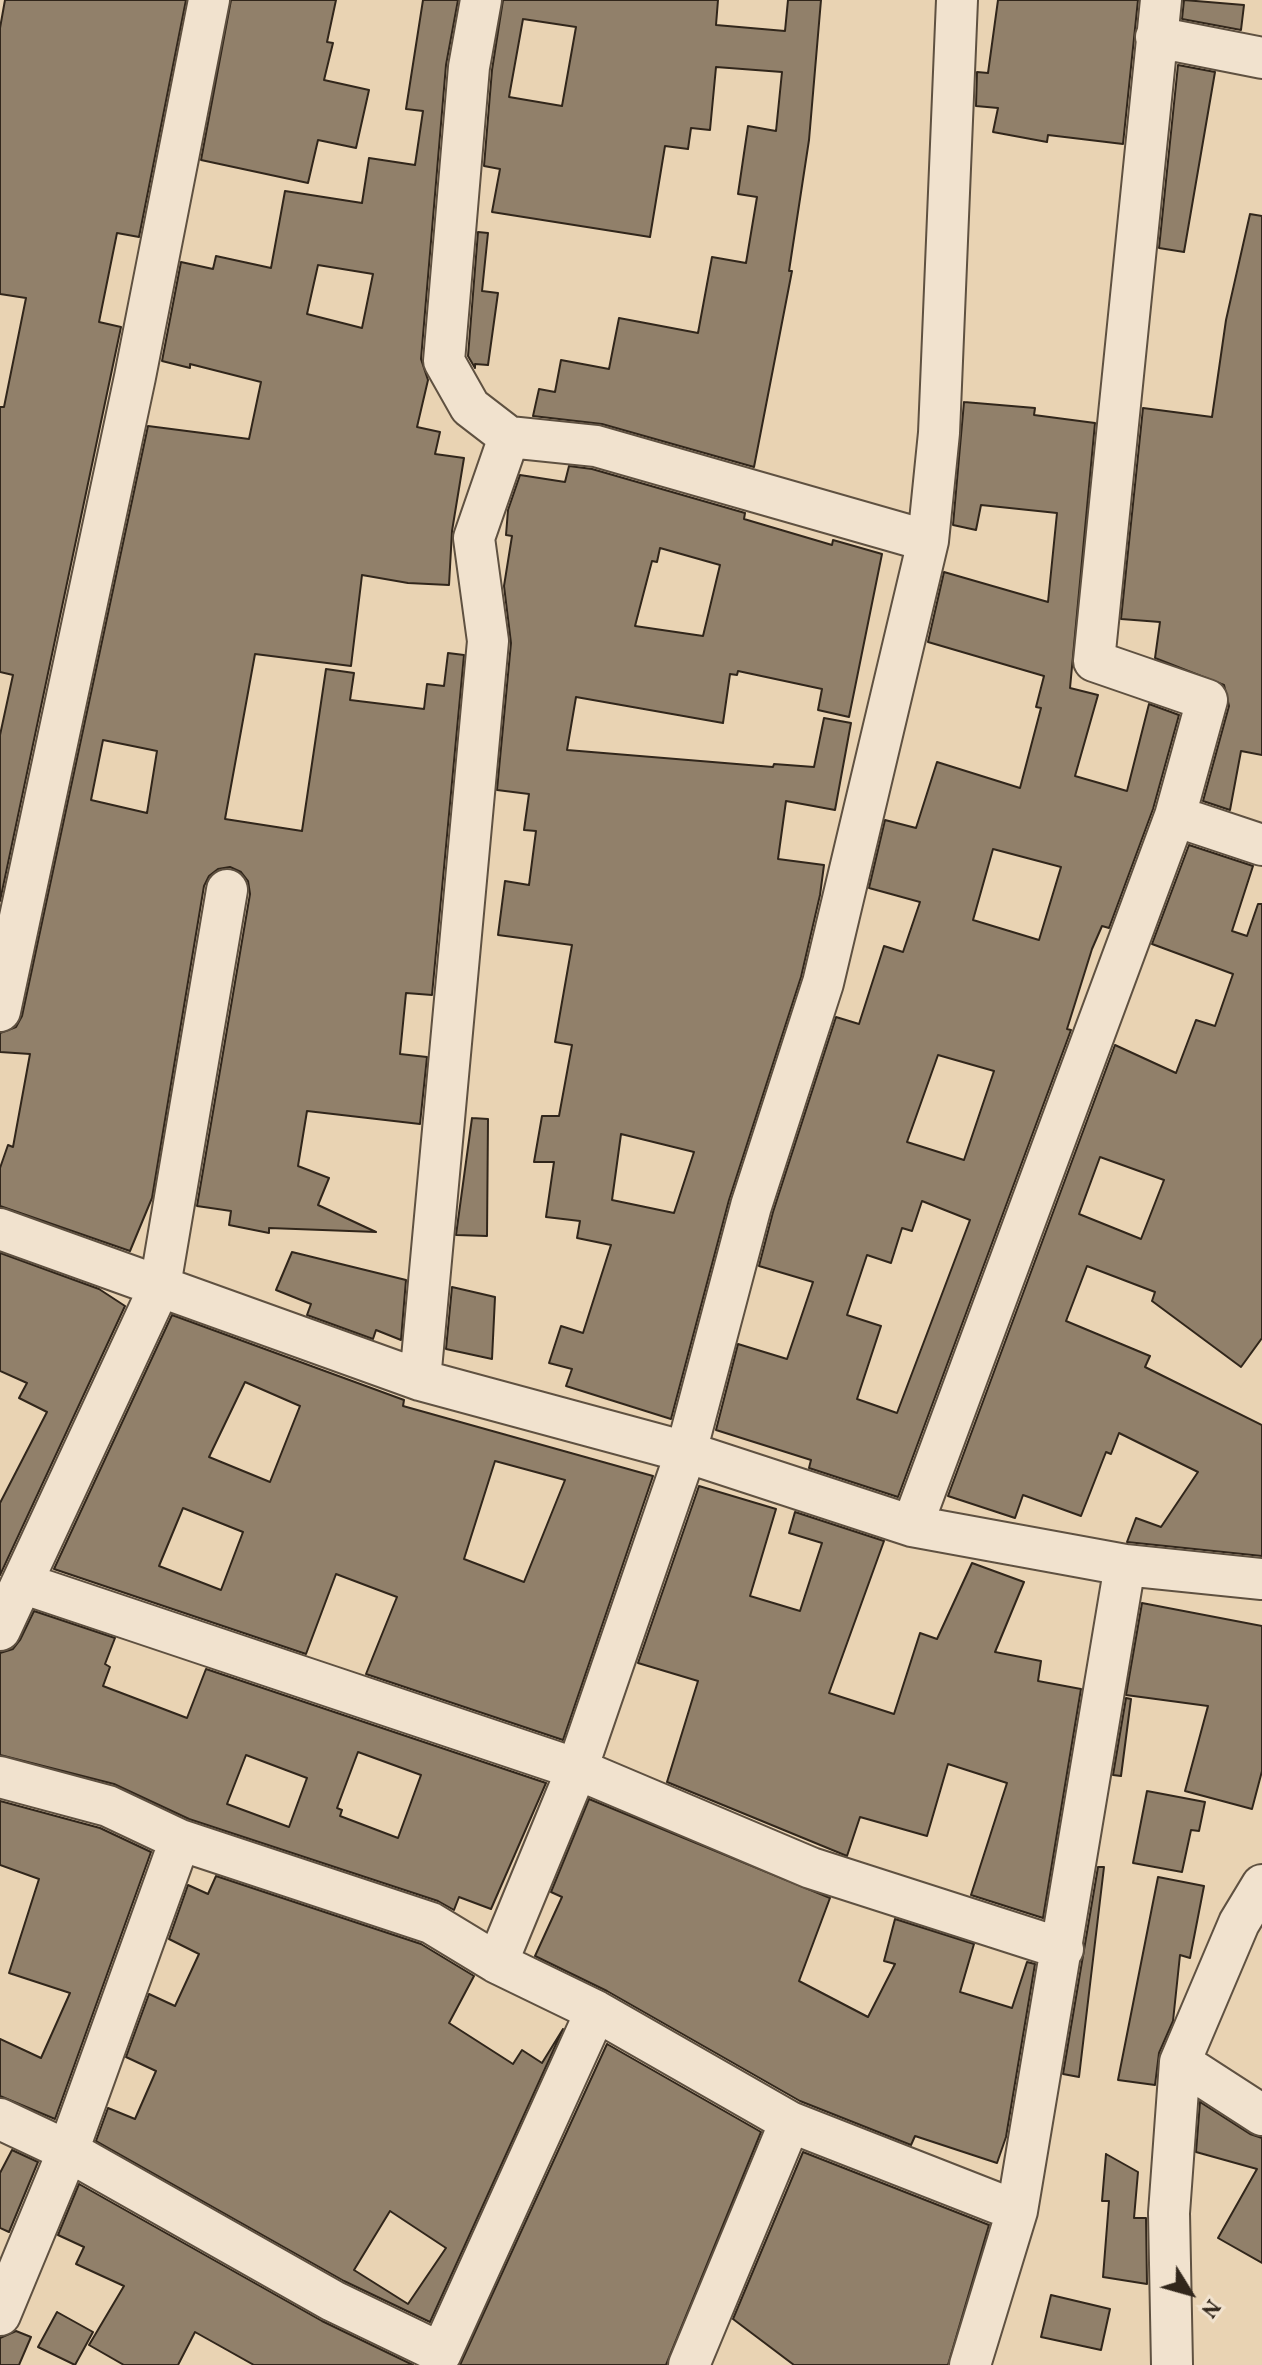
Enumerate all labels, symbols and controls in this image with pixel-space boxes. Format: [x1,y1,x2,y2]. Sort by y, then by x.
north arrow [1150,2253,1230,2333]
text: N [1192,2292,1227,2323]

